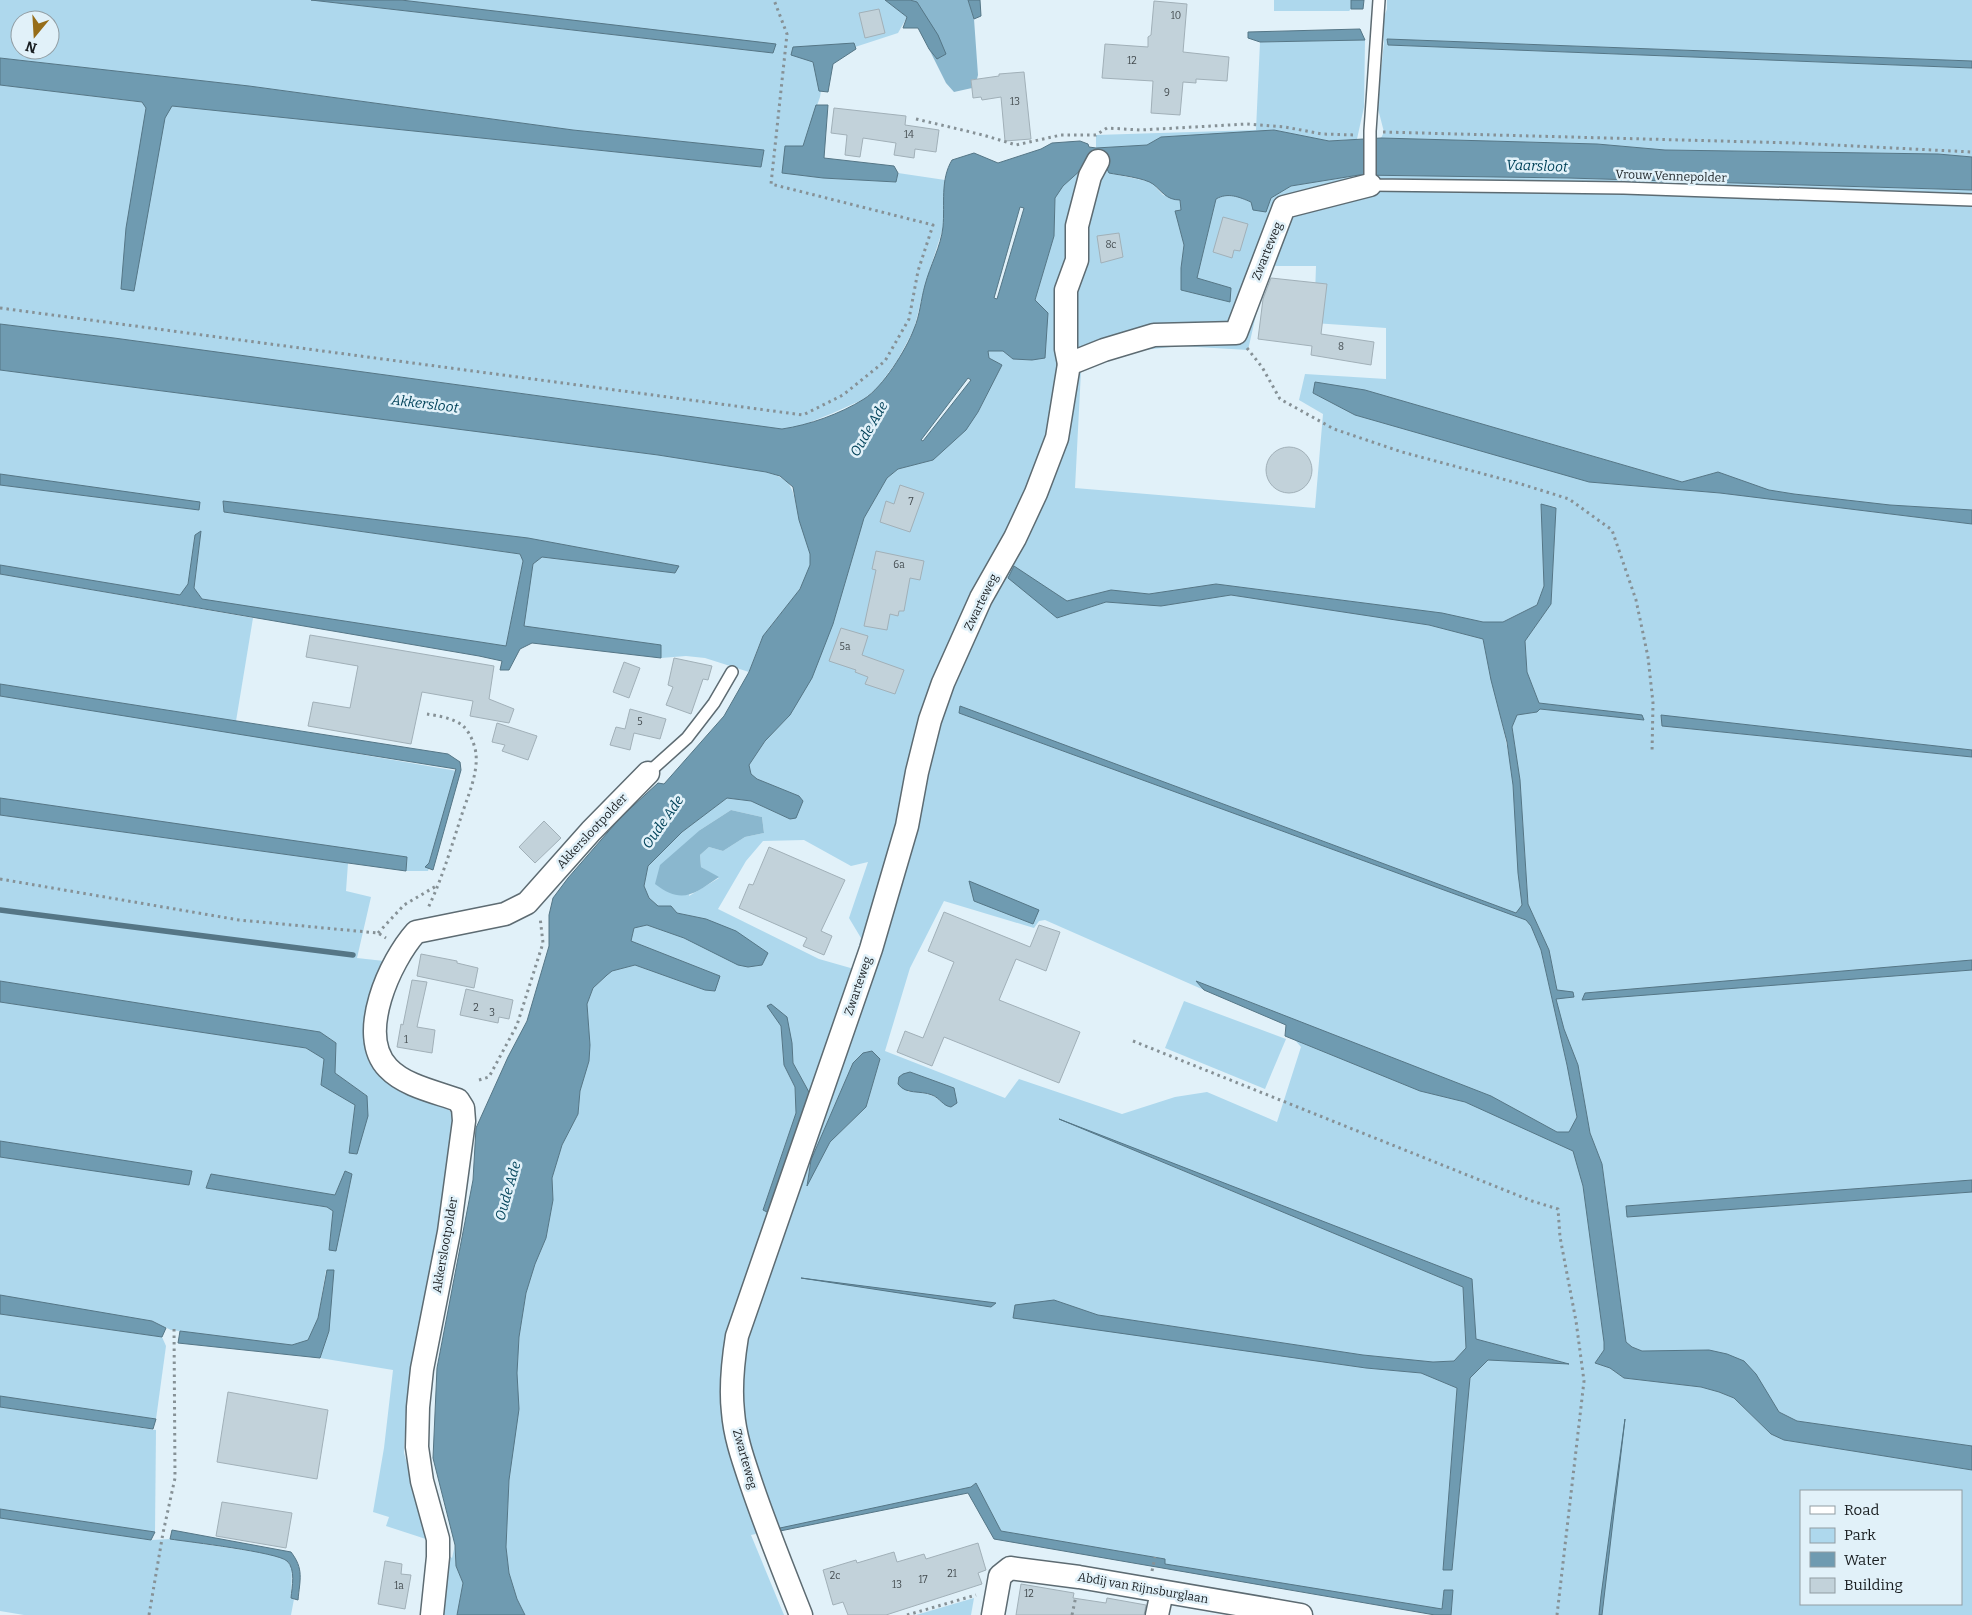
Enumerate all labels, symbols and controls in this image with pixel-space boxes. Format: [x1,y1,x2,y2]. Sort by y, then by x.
north arrow [10,10,60,60]
house number: 10 [1171,10,1181,22]
text: N [23,37,39,57]
house number: 12 [1127,55,1137,67]
house number: 9 [1164,87,1170,99]
house number: 13 [1010,96,1020,108]
house number: 14 [904,129,914,141]
water label: Vaarsloot [1506,156,1569,176]
street label: Vrouw Vennepolder [1615,167,1728,185]
street label: Zwarteweg [1249,220,1285,282]
house number: 8c [1105,239,1117,251]
house number: 8 [1338,341,1344,353]
water label: Akkersloot [390,391,460,417]
water label: Oude Ade [846,398,892,460]
house number: 7 [908,496,914,508]
house number: 6a [893,559,905,571]
street label: Zwarteweg [961,571,1001,633]
house number: 5a [840,641,851,653]
house number: 5 [637,716,643,728]
street label: Akkerslootpolder [554,790,631,871]
water label: Oude Ade [639,792,687,852]
street label: Zwarteweg [841,954,875,1017]
house number: 2 [473,1002,479,1014]
house number: 3 [489,1007,495,1019]
house number: 1 [404,1034,408,1046]
water label: Oude Ade [491,1159,525,1223]
street label: Akkerslootpolder [430,1195,460,1294]
street label: Zwarteweg [730,1428,760,1491]
legend [1800,1490,1962,1605]
text: Road [1844,1501,1879,1519]
text: Park [1844,1526,1876,1544]
text: Water [1844,1551,1887,1569]
house number: 21 [947,1568,957,1580]
house number: 2c [830,1570,840,1582]
street label: Abdij van Rijnsburglaan [1077,1570,1210,1606]
house number: 17 [919,1574,927,1586]
text: Building [1844,1576,1903,1594]
house number: 13 [892,1579,902,1591]
house number: 1a [394,1580,404,1592]
house number: 12 [1024,1588,1034,1600]

